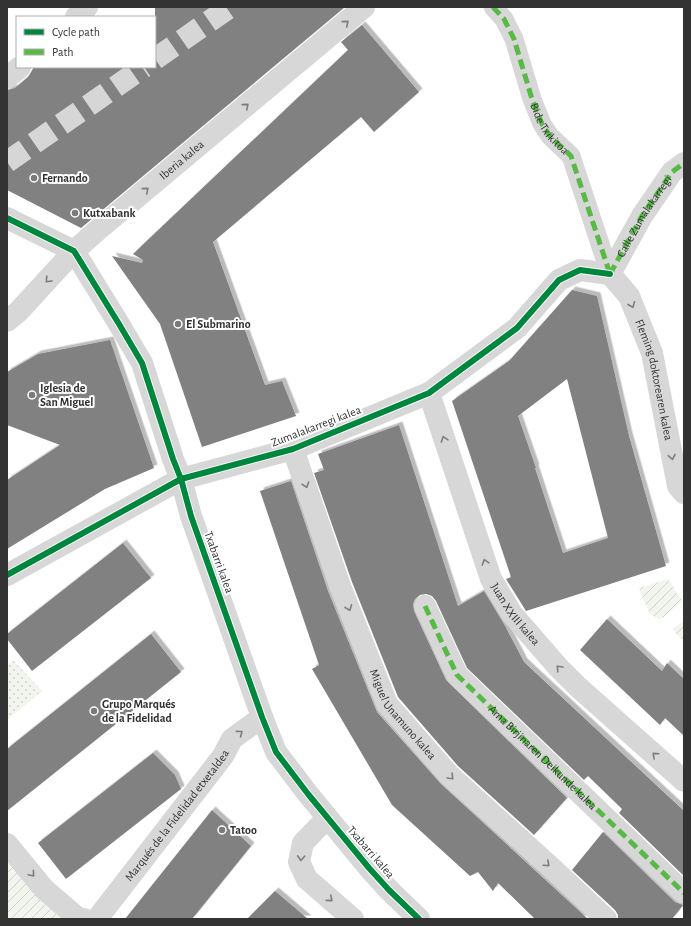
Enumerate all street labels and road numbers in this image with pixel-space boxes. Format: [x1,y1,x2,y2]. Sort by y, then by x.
street label: Bide Txikitoa [528,101,571,157]
street label: Iberia kalea [157,138,206,182]
street label: Calle Zumalakarregi [614,173,674,259]
street label: Fleming doktorearen kalea [633,317,675,442]
street label: Zumalakarregi kalea [269,403,363,449]
street label: Txabarri kalea [202,529,236,595]
street label: Juan XXIII kalea [489,581,543,648]
street label: Miguel Unamuno kalea [368,667,439,762]
street label: Ama Birjinaren Deikunde kalea [486,703,600,812]
street label: Marqués de la Fidelidad etxetaldea [123,747,231,883]
street label: Txabarri kalea [345,824,397,881]

